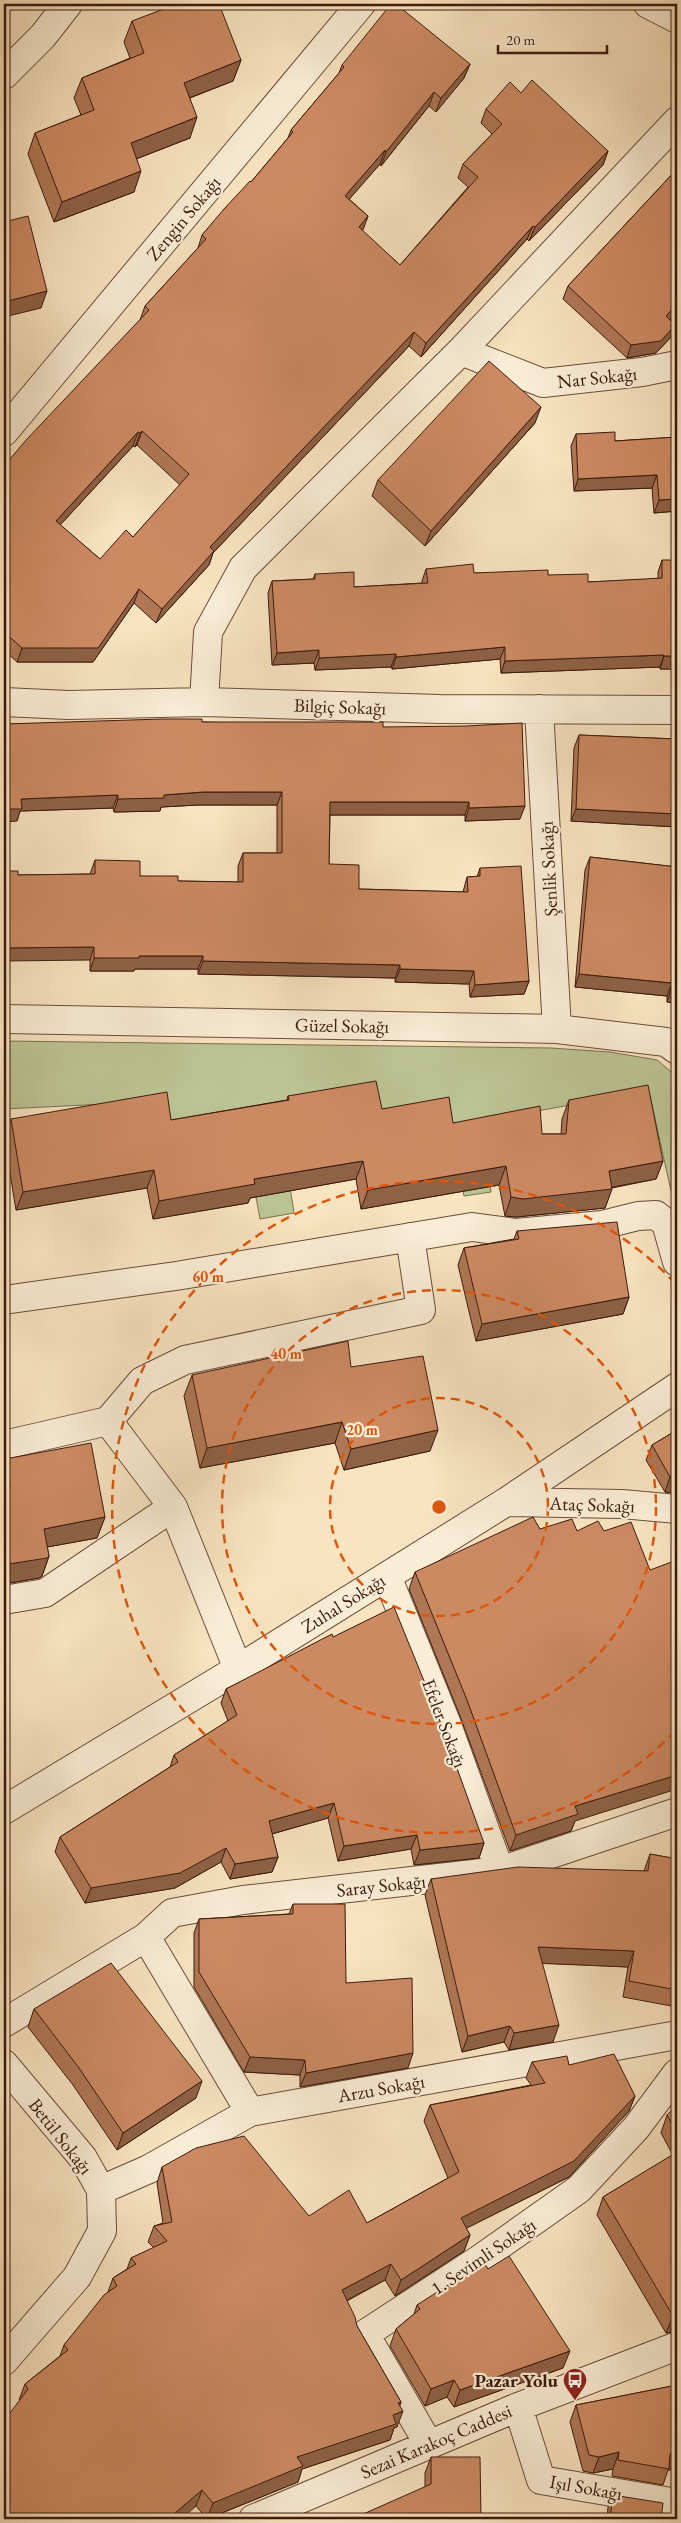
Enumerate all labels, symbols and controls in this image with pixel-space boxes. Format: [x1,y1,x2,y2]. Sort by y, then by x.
scale bar [498,22,607,54]
text: 20 m [506,30,535,49]
street label: Zengin Sokağı [141,171,226,266]
street label: Nar Sokağı [556,361,639,394]
street label: Bilgiç Sokağı [293,692,387,721]
street label: Şenlik Sokağı [533,820,563,917]
street label: Güzel Sokağı [295,1012,390,1039]
text: 60 m [192,1267,224,1286]
text: 40 m [270,1344,302,1363]
text: 20 m [346,1420,378,1439]
street label: Ataç Sokağı [548,1490,636,1518]
centre of rings [430,1498,448,1516]
street label: Zuhal Sokağı [297,1568,390,1639]
street label: Efeler Sokağı [416,1675,473,1771]
street label: Saray Sokağı [335,1868,427,1903]
street label: Arzu Sokağı [335,2068,427,2109]
street label: Betül Sokağı [23,2093,98,2180]
street label: 1. Sevimli Sokağı [426,2212,541,2301]
bus stop icon: Pazar Yolu [562,2367,588,2401]
place label: Pazar Yolu [474,2368,559,2393]
street label: Sezai Karakoç Caddesi [357,2398,516,2485]
street label: Işıl Sokağı [548,2469,624,2506]

